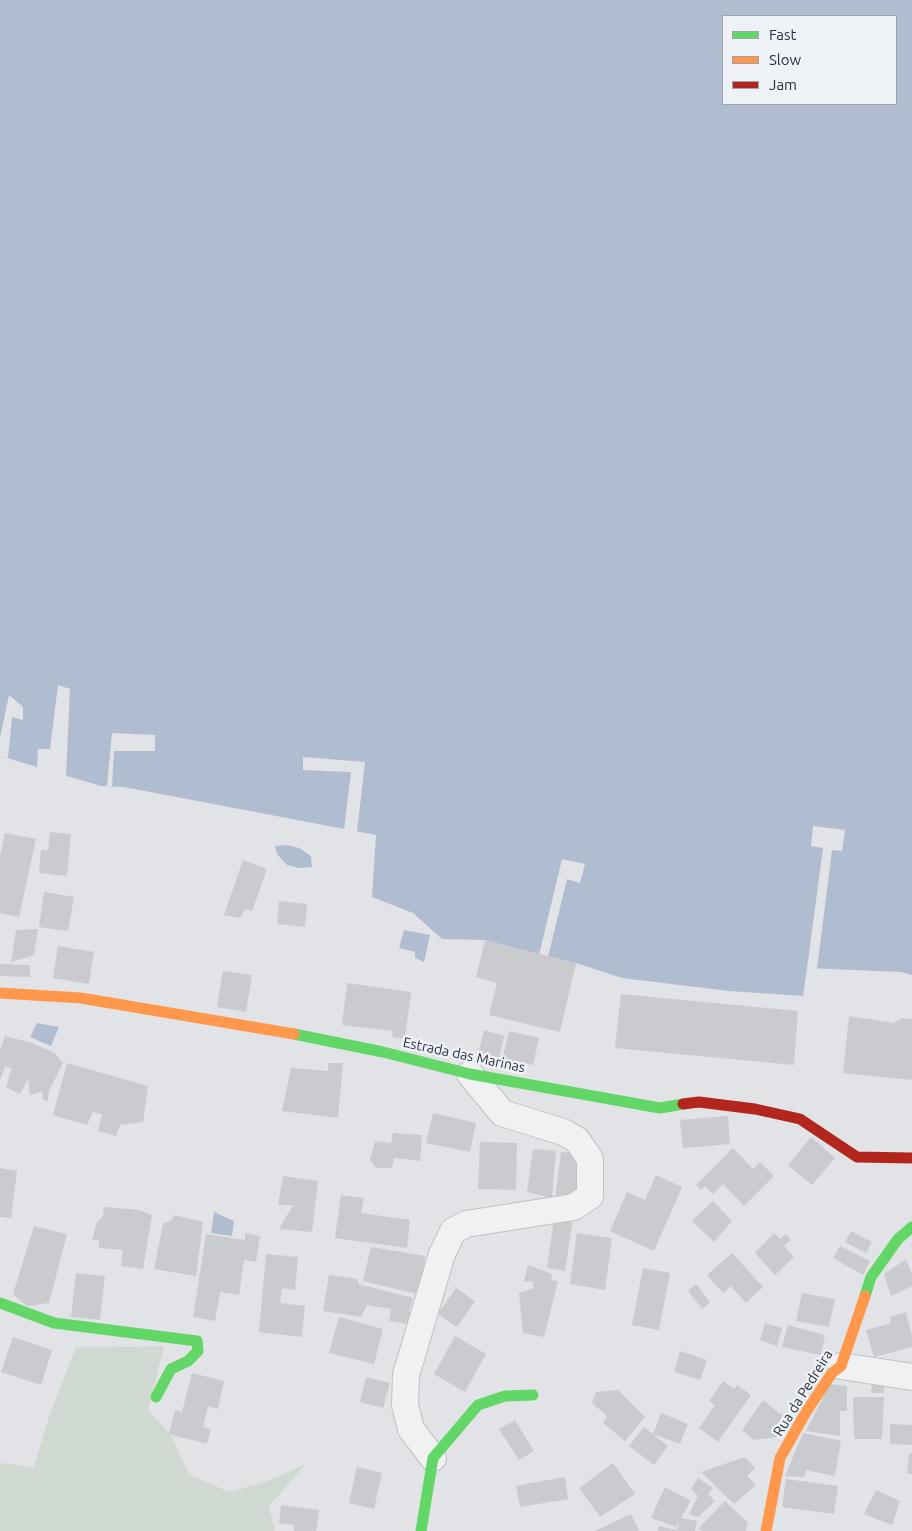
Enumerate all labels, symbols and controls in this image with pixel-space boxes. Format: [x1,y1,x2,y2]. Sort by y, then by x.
legend [722,15,897,105]
text: Fast [769,26,796,43]
text: Slow [769,51,801,68]
text: Jam [769,76,797,93]
street label: Estrada das Marinas [401,1034,527,1076]
street label: Rua da Pedreira [770,1347,836,1439]

